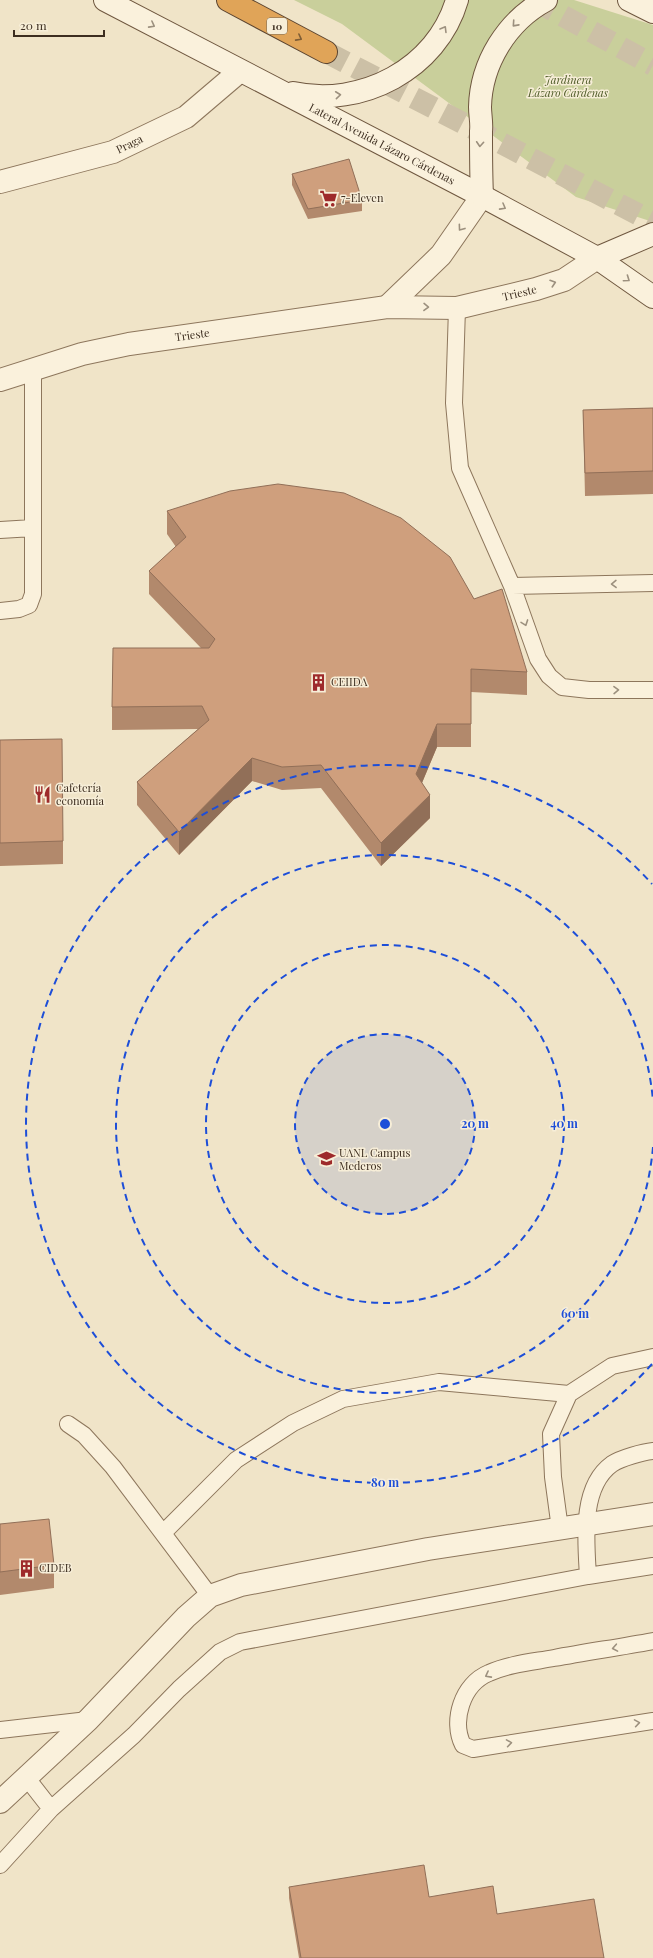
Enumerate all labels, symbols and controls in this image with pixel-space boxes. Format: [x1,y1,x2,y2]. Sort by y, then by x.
scale bar [14,12,104,38]
text: 20 m [20,17,47,33]
road number: 10 [267,18,287,34]
one-way arrow [512,19,520,27]
one-way arrow [147,20,155,27]
one-way arrow [439,26,446,33]
one-way arrow [295,33,302,40]
park label: Jardinera Lázaro Cárdenas [527,72,609,100]
one-way arrow [335,91,341,100]
street label: Lateral Avenida Lázaro Cárdenas [307,99,458,188]
street label: Praga [113,131,145,157]
one-way arrow [476,141,485,148]
supermarket icon: 7-Eleven [318,188,338,208]
place label: 7-Eleven [341,190,384,205]
one-way arrow [499,202,506,210]
one-way arrow [458,224,466,231]
one-way arrow [623,274,630,281]
one-way arrow [550,279,557,288]
street label: Trieste [501,281,539,304]
one-way arrow [423,303,429,311]
street label: Trieste [174,324,211,344]
one-way arrow [611,580,617,588]
one-way arrow [521,619,529,626]
building icon: CEIIDA [308,672,328,692]
place label: CEIIDA [331,674,367,689]
one-way arrow [613,686,619,694]
place label: Cafetería economía [56,780,105,808]
restaurant icon: Cafetería economía [33,784,53,804]
text: 20 m [461,1115,489,1131]
text: 40 m [550,1115,578,1131]
centre of rings [378,1117,392,1131]
place label: UANL Campus Mederos [339,1145,410,1173]
school or university icon: UANL Campus Mederos [316,1149,336,1169]
text: 60 m [561,1305,589,1321]
text: 80 m [371,1474,399,1490]
building icon: CIDEB [16,1558,36,1578]
place label: CIDEB [39,1560,72,1575]
one-way arrow [611,1643,618,1651]
one-way arrow [485,1670,492,1678]
one-way arrow [634,1719,640,1728]
one-way arrow [505,1739,512,1748]

